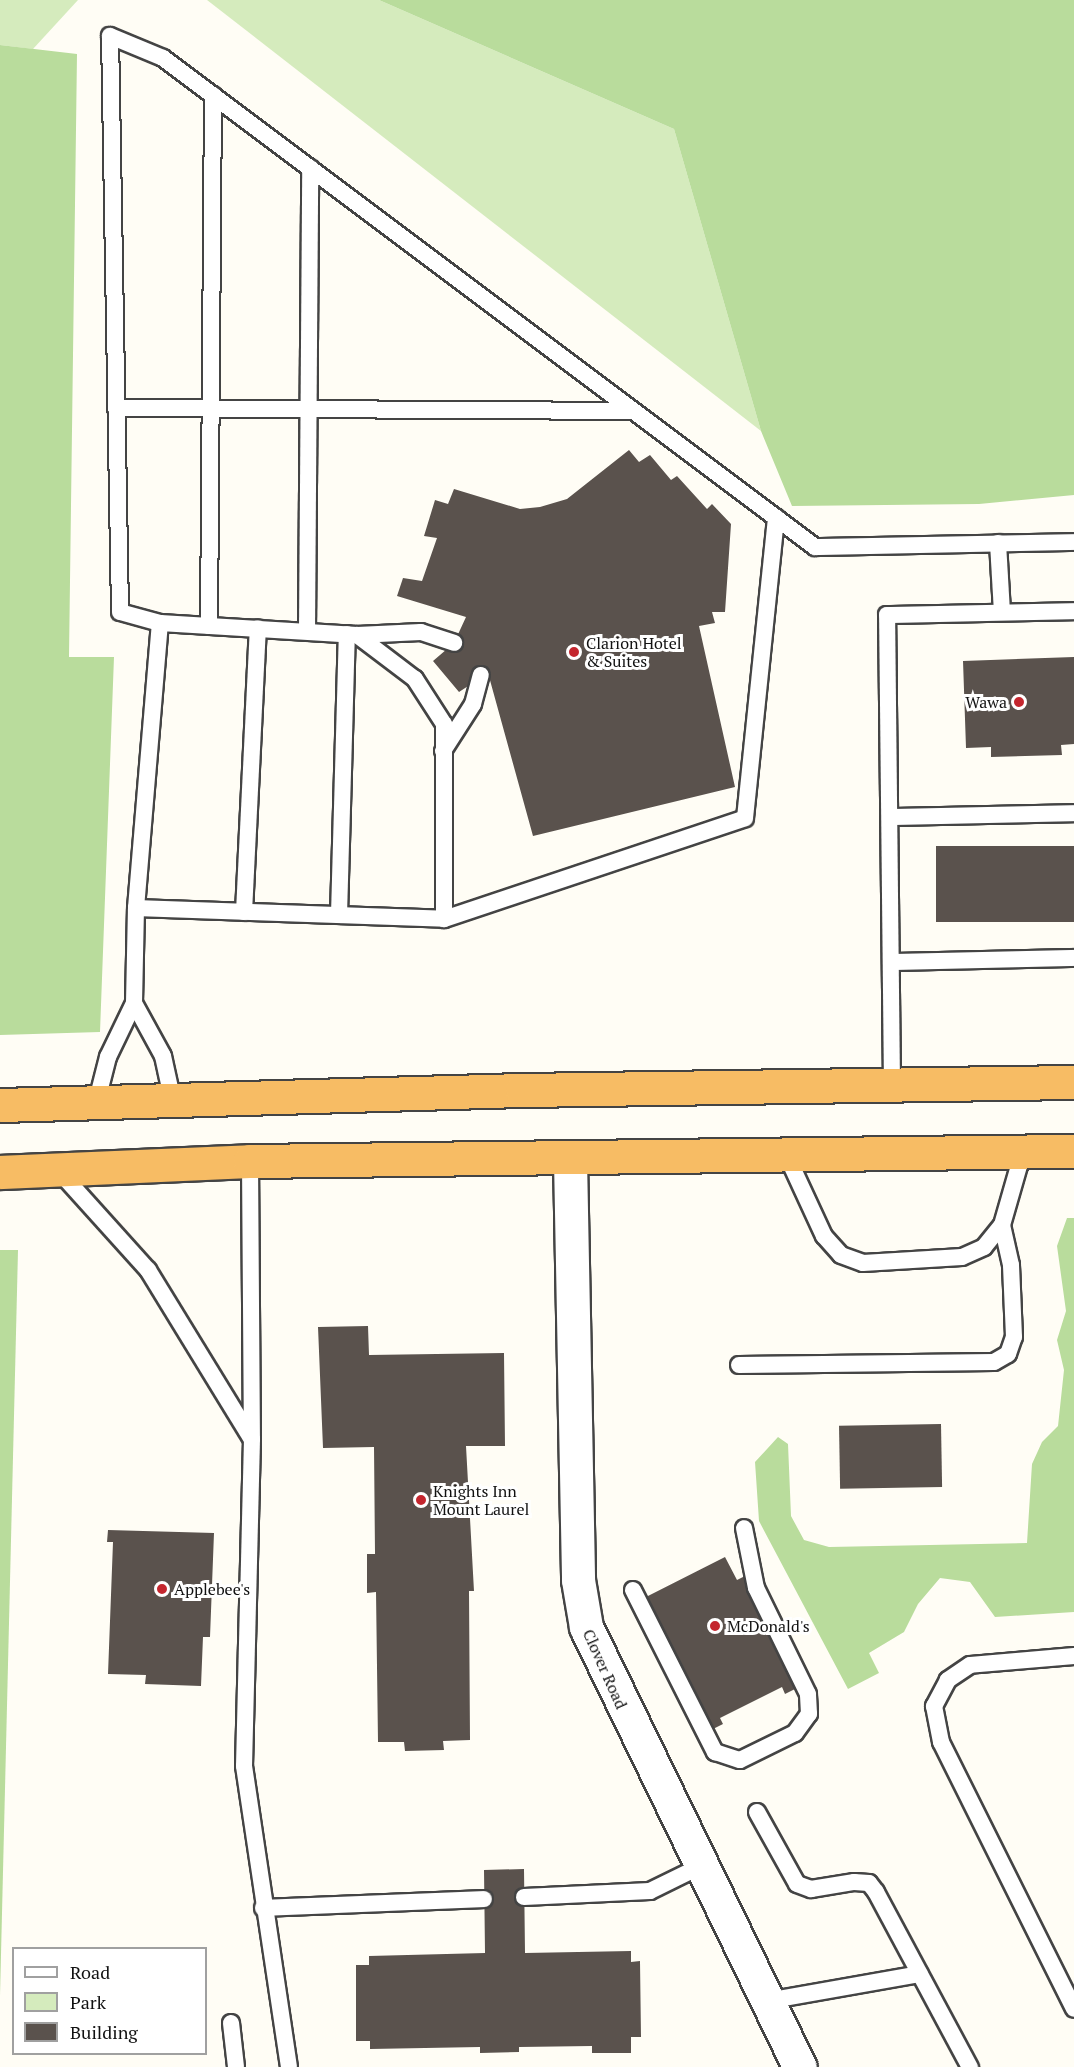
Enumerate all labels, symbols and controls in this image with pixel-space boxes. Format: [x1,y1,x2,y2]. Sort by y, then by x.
place label: Clarion Hotel & Suites [586,633,682,671]
marker: Clarion Hotel & Suites [567,645,581,659]
place label: Wawa [965,692,1007,712]
marker: Wawa [1012,695,1026,709]
place label: Knights Inn Mount Laurel [433,1481,529,1519]
marker: Knights Inn Mount Laurel [414,1493,428,1507]
place label: Applebee's [174,1579,250,1599]
marker: Applebee's [155,1582,169,1596]
place label: McDonald's [727,1616,810,1636]
marker: McDonald's [708,1619,722,1633]
street label: Clover Road [579,1626,631,1712]
legend [12,1947,207,2055]
text: Road [70,1960,110,1984]
text: Park [70,1990,106,2014]
text: Building [70,2020,138,2044]

